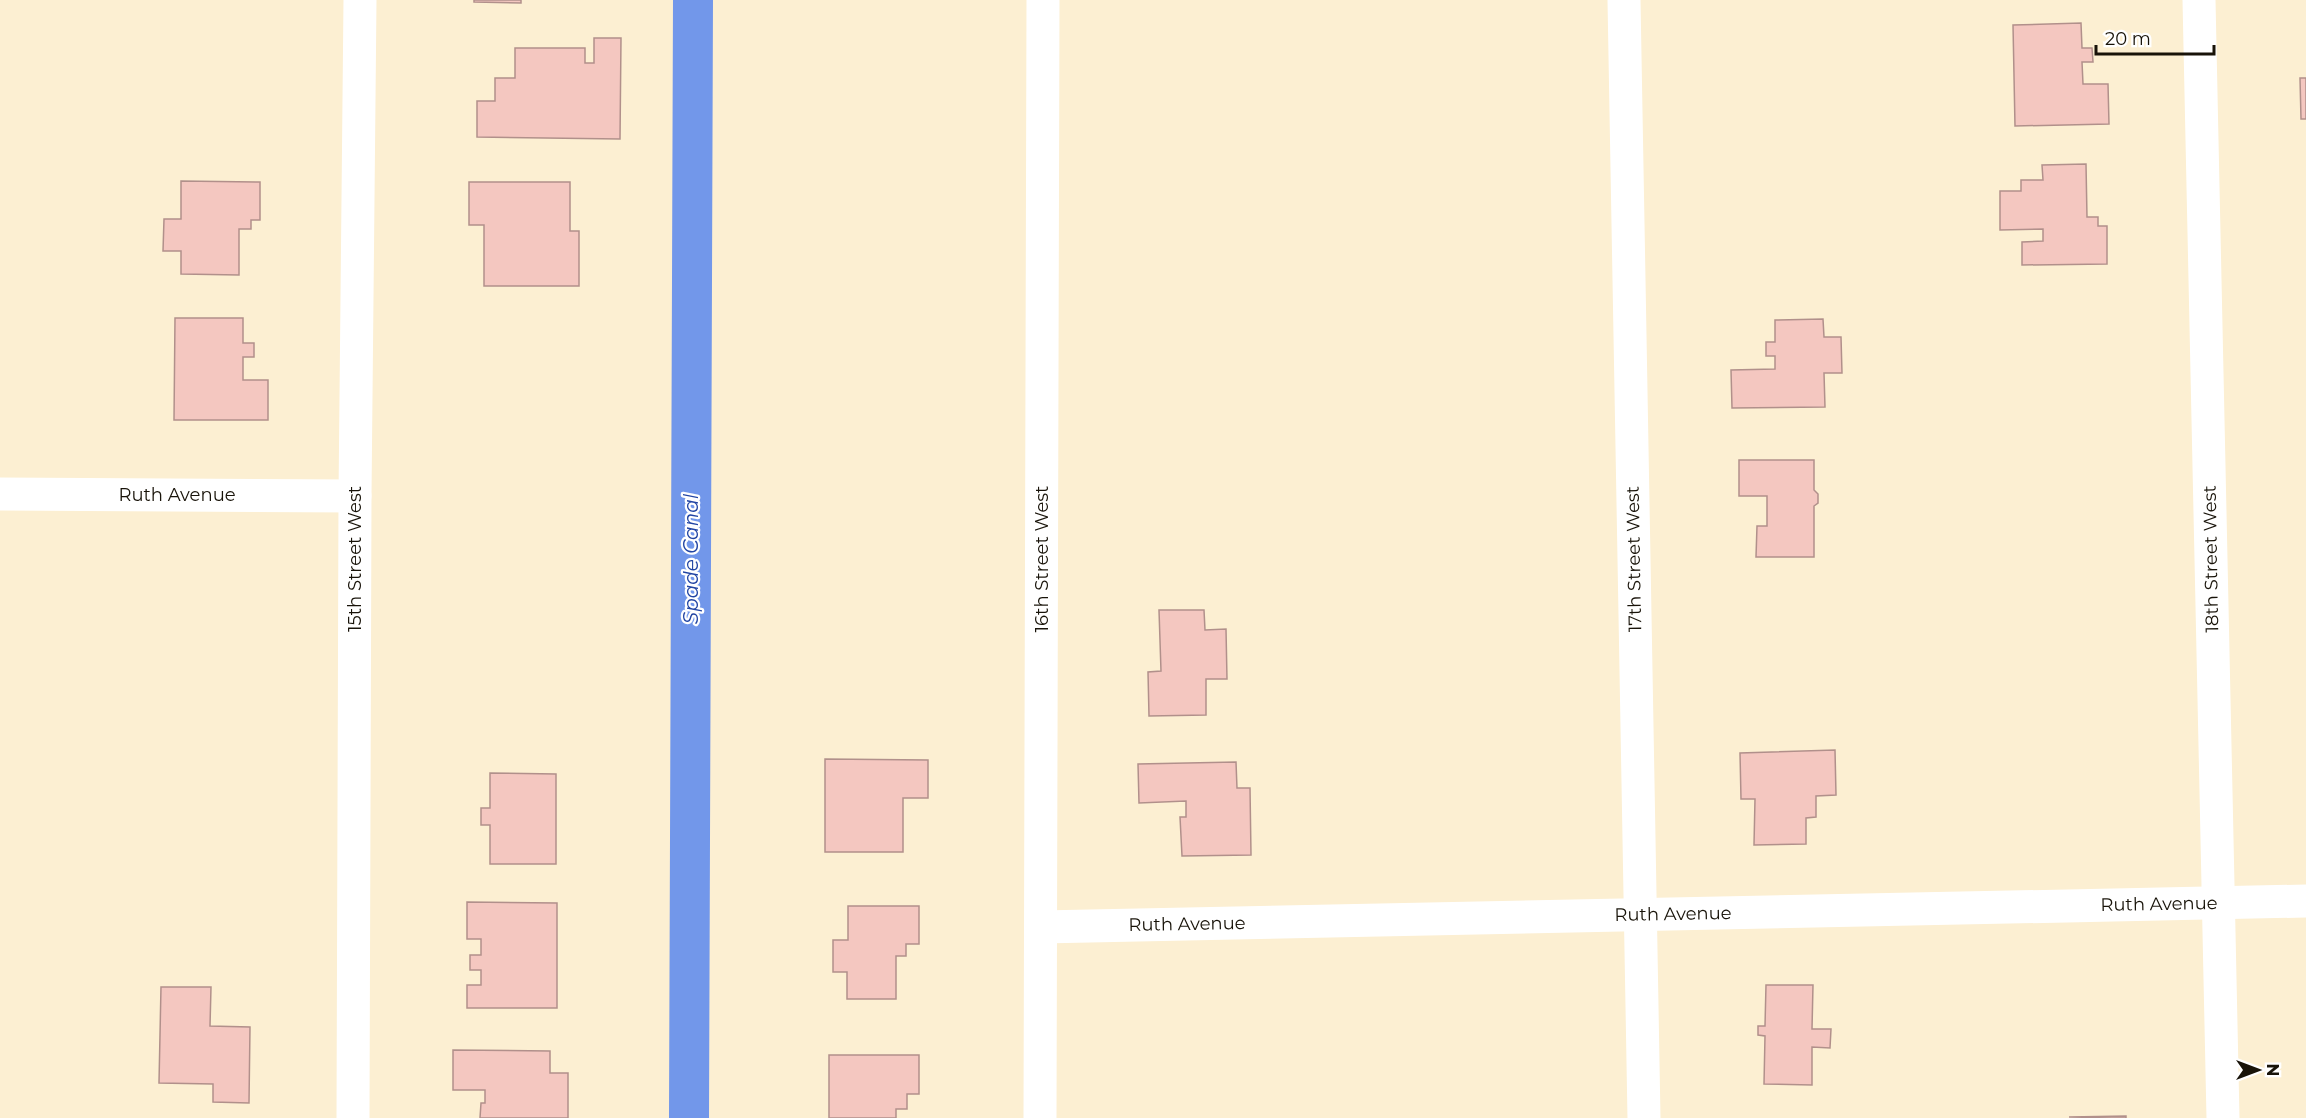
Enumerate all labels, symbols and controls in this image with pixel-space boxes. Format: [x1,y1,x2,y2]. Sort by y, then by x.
scale bar [2096,18,2214,56]
text: 20 m [2105,28,2151,50]
street label: Ruth Avenue [118,484,236,506]
street label: 18th Street West [2199,485,2223,633]
street label: 15th Street West [344,486,366,632]
street label: 16th Street West [1031,486,1053,632]
street label: 17th Street West [1622,486,1646,632]
water label: Spade Canal [679,493,703,624]
street label: Ruth Avenue [2100,892,2218,916]
street label: Ruth Avenue [1614,902,1732,926]
street label: Ruth Avenue [1128,912,1246,936]
north arrow [2228,1040,2288,1100]
text: N [2263,1064,2282,1076]

